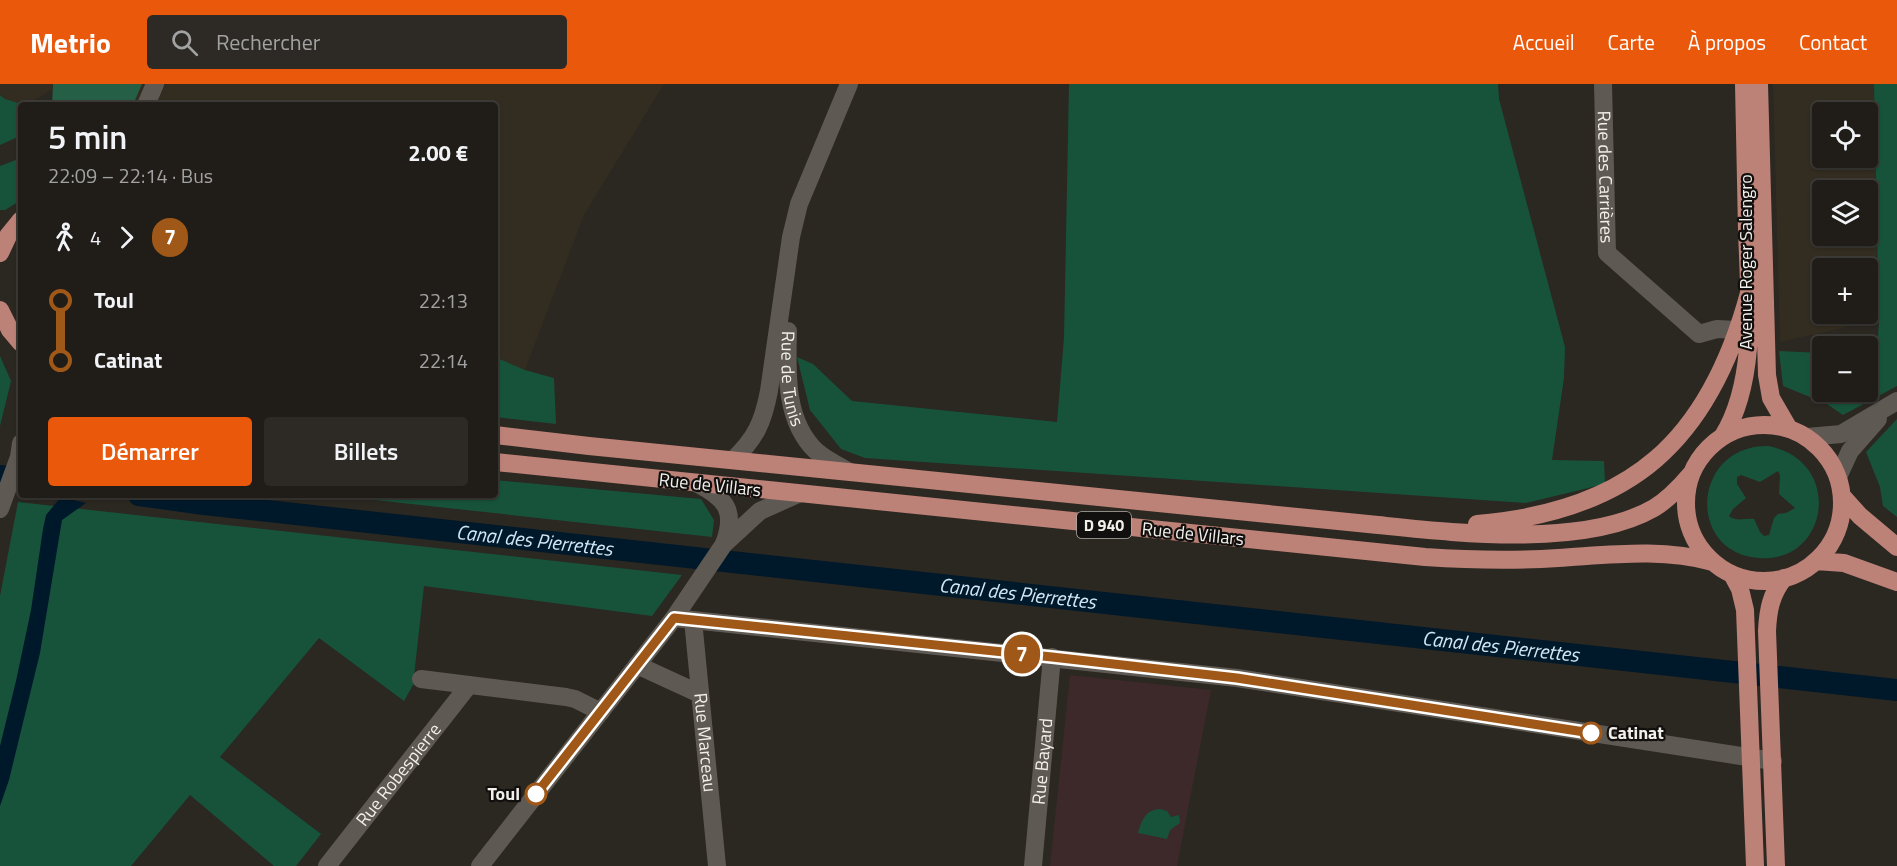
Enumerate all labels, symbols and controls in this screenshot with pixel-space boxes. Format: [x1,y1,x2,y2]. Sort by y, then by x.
search box [147,15,567,69]
text: Metrio [30,21,111,64]
text: Rechercher [216,25,320,59]
icon: search [168,26,201,59]
text: Accueil [1513,26,1575,58]
text: Carte [1608,26,1655,58]
text: À propos [1688,26,1766,58]
text: Contact [1799,26,1867,58]
map controls [1812,102,1878,402]
button: locate [1812,102,1878,168]
street label: Rue des Carrières [1591,110,1621,244]
text: 5 min [48,112,127,162]
text: 2.00 € [408,136,468,170]
text: 22:09 – 22:14 · Bus [48,160,213,191]
street label: Avenue Roger Salengro [1732,174,1759,350]
button: layers [1812,180,1878,246]
icon: walk [48,221,81,254]
icon: forward [110,221,143,254]
text: 7 [164,221,176,253]
text: 4 [90,222,101,253]
button: + [1812,258,1878,324]
text: Toul [94,283,134,317]
text: 22:13 [419,285,468,316]
street label: Rue de Tunis [774,331,811,430]
button: − [1812,336,1878,402]
text: Catinat [94,343,162,377]
text: 22:14 [419,345,468,376]
button: Démarrer [48,417,252,486]
button: Billets [264,417,468,486]
street label: Rue de Villars [658,466,762,503]
road number: D 940 [1077,512,1131,538]
street label: Rue de Villars [1141,515,1245,552]
water label: Canal des Pierrettes [455,516,616,564]
water label: Canal des Pierrettes [938,569,1099,617]
water label: Canal des Pierrettes [1421,622,1582,670]
line badge: 7 [1002,634,1042,674]
text: 7 [1016,638,1028,670]
street label: Rue Marceau [687,692,724,793]
street label: Rue Robespierre [349,717,447,832]
street label: Rue Bayard [1025,717,1059,806]
place label: Catinat [1608,719,1664,746]
marker: Catinat [1580,722,1602,744]
place label: Toul [487,780,520,807]
marker: Toul [525,783,547,805]

